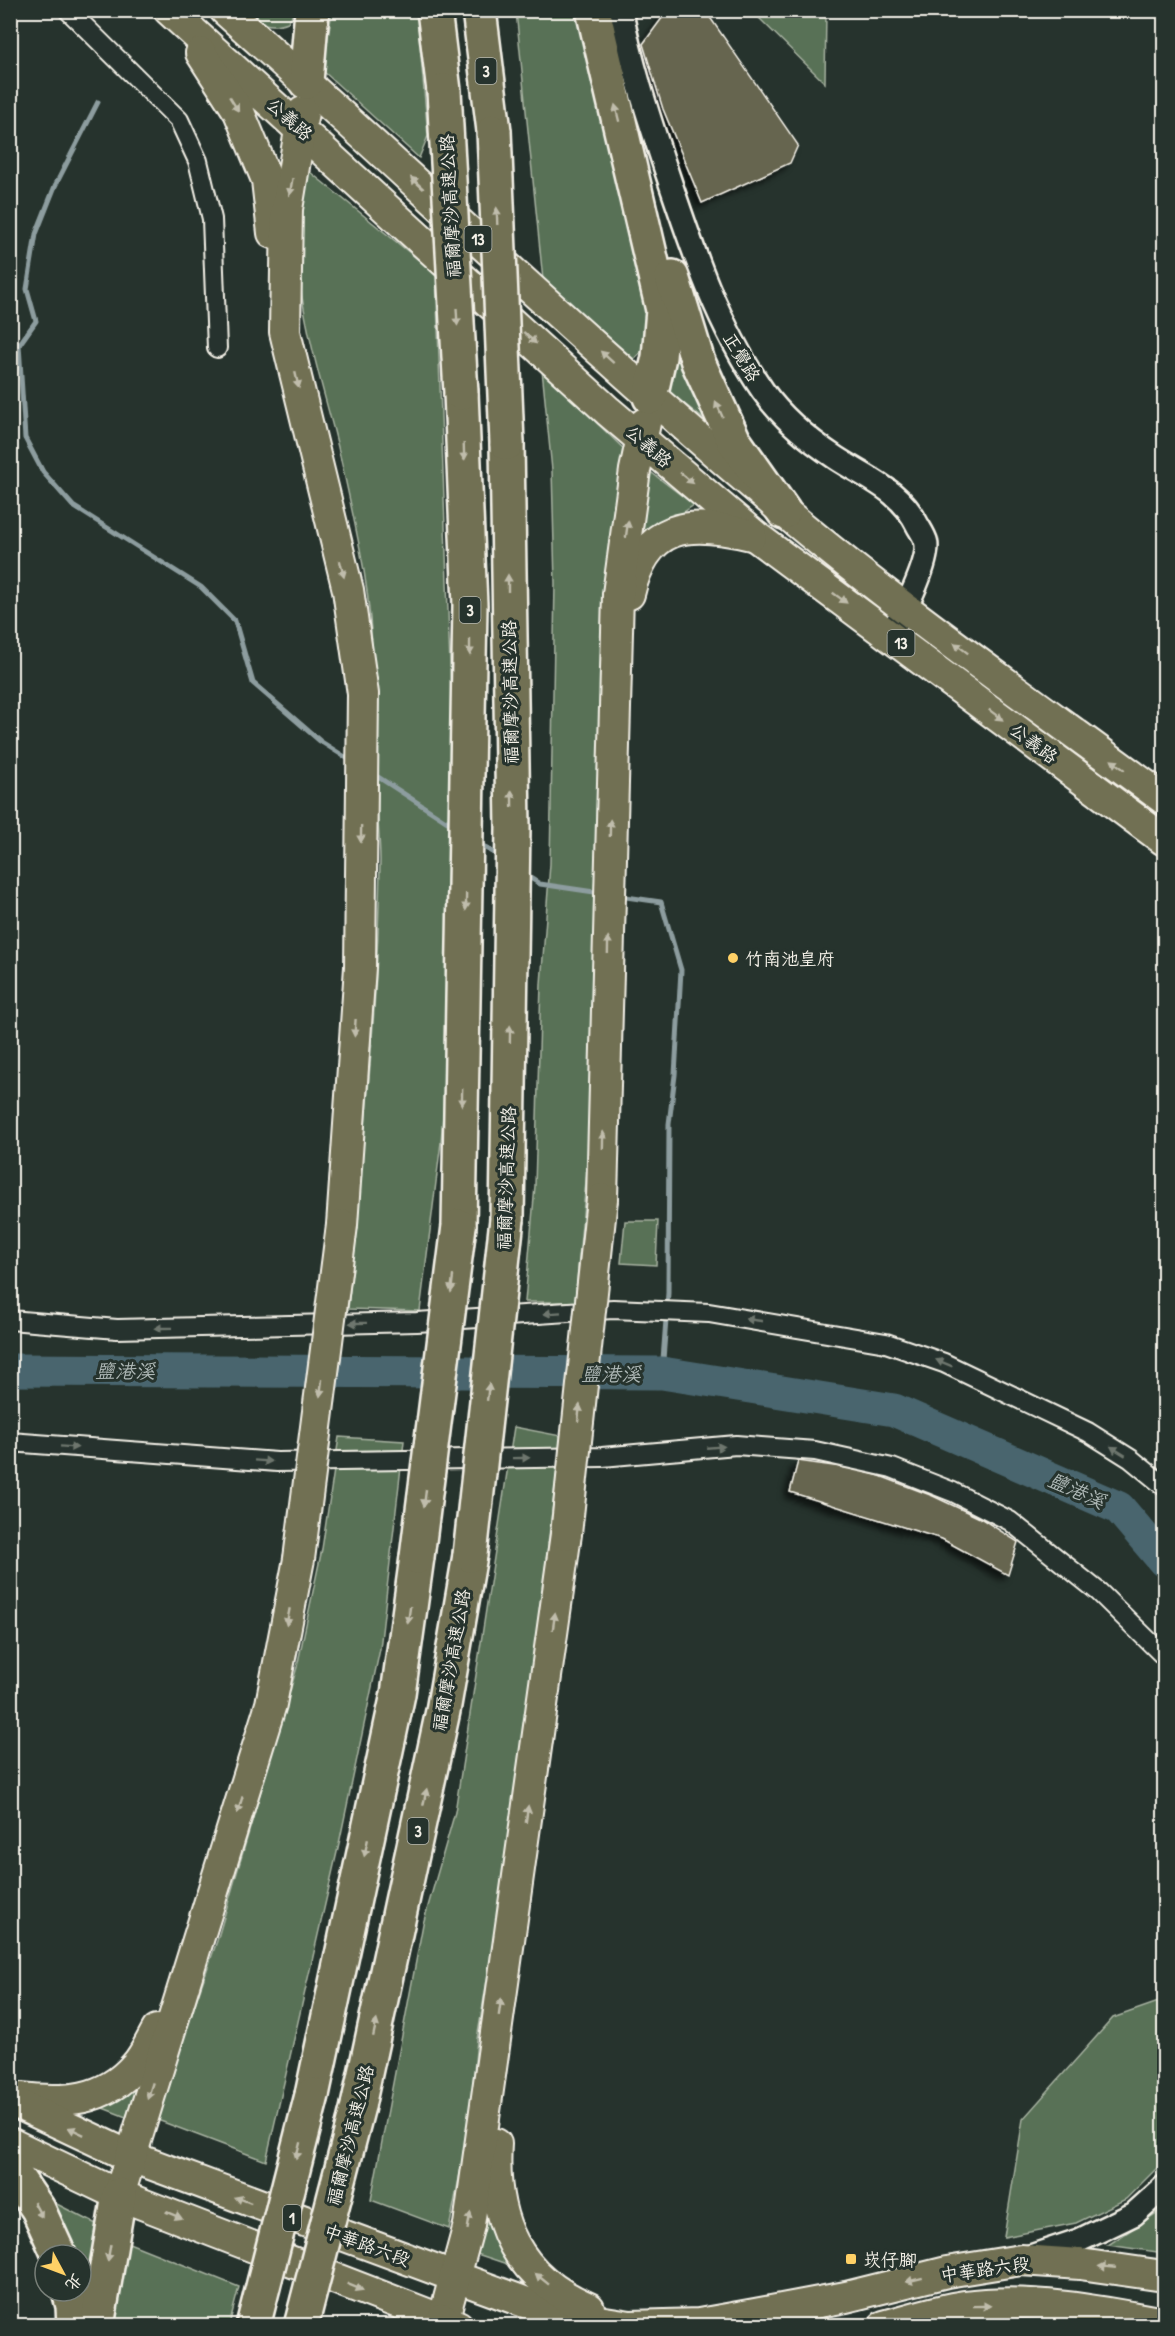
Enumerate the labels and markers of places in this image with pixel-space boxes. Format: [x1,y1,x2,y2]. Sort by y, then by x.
place label: 竹南池皇府 [745,946,835,971]
marker: 竹南池皇府 [726,951,740,965]
place label: 崁仔腳 [863,2247,917,2272]
marker: 崁仔腳 [844,2252,858,2266]

